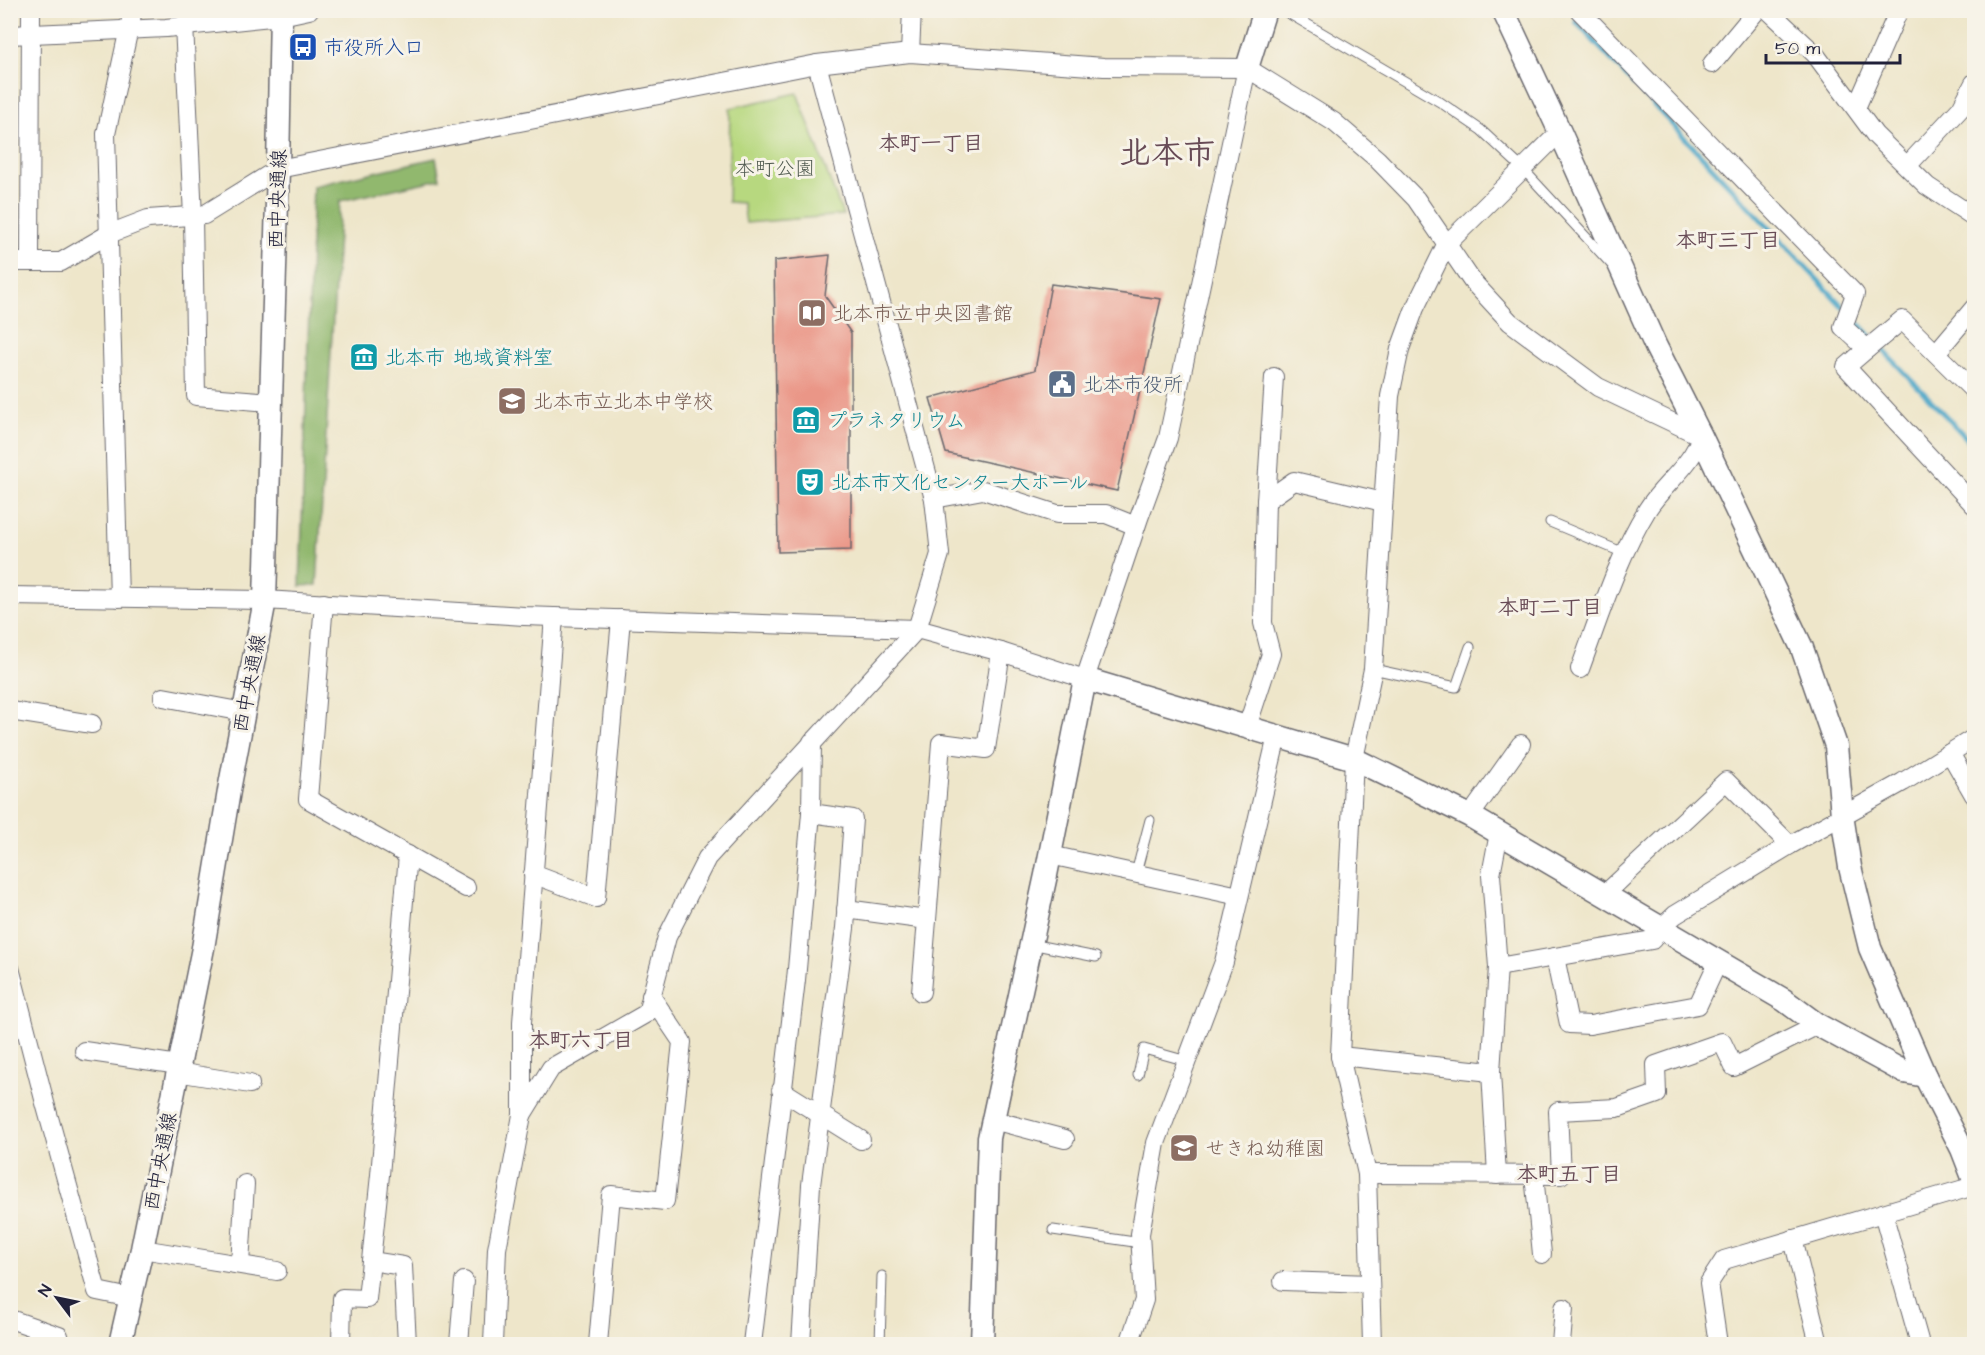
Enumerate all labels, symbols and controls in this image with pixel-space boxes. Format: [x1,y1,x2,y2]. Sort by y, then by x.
scale bar [1766,27,1900,65]
bus stop icon: 市役所入口 [287,31,319,63]
place label: 市役所入口 [324,34,424,62]
text: 50 m [1775,36,1820,61]
district label: 本町一丁目 [879,129,984,158]
district label: 北本市 [1119,131,1215,176]
street label: 西中央通線 [262,149,294,249]
park label: 本町公園 [735,155,815,183]
district label: 本町三丁目 [1676,226,1781,255]
library icon: 北本市立中央図書館 [796,297,828,329]
place label: 北本市立中央図書館 [833,300,1013,328]
museum icon: 北本市 地域資料室 [348,341,380,373]
place label: 北本市 地域資料室 [385,344,553,372]
public building icon: 北本市役所 [1046,368,1078,400]
place label: 北本市役所 [1083,371,1183,399]
school or university icon: 北本市立北本中学校 [496,385,528,417]
place label: 北本市立北本中学校 [533,388,713,416]
museum icon: プラネタリウム [790,404,822,436]
place label: プラネタリウム [827,407,965,435]
theatre icon: 北本市文化センター大ホール [794,466,826,498]
place label: 北本市文化センター大ホール [831,469,1089,497]
district label: 本町二丁目 [1498,593,1603,622]
street label: 西中央通線 [227,631,273,735]
district label: 本町六丁目 [529,1026,634,1055]
street label: 西中央通線 [138,1109,184,1213]
school or university icon: せきね幼稚園 [1168,1132,1200,1164]
place label: せきね幼稚園 [1205,1135,1325,1163]
district label: 本町五丁目 [1517,1160,1622,1189]
north arrow [27,1268,87,1328]
text: N [33,1280,57,1301]

